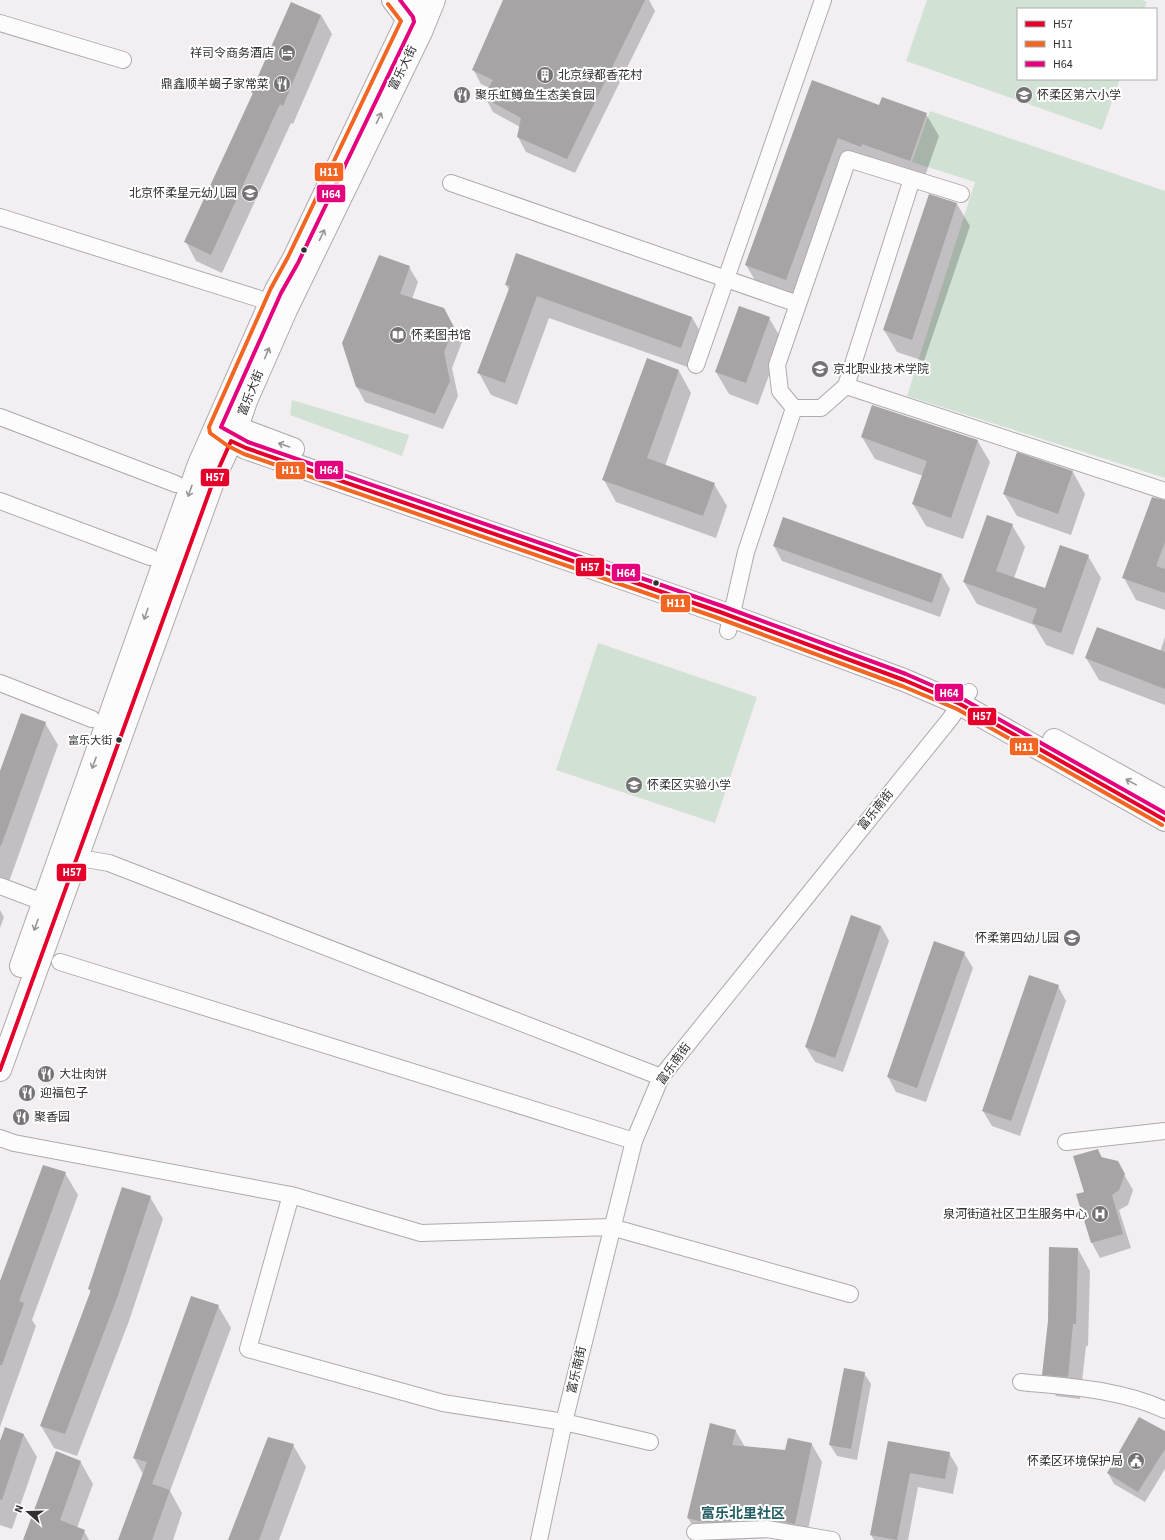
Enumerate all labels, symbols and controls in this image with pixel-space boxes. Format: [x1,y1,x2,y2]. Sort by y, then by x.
legend [1017,8,1157,80]
text: H57 [1053,16,1073,33]
text: H11 [1053,36,1073,53]
hotel icon: 祥司令商务酒店 [277,43,297,63]
street label: 富乐大街 [385,43,421,93]
place label: 祥司令商务酒店 [190,45,274,62]
text: H64 [1053,56,1073,73]
building icon: 北京绿都香花村 [535,65,555,85]
place label: 北京绿都香花村 [558,67,643,84]
restaurant icon: 鼎鑫顺羊蝎子家常菜 [272,74,292,94]
place label: 鼎鑫顺羊蝎子家常菜 [161,76,269,93]
restaurant icon: 聚乐虹鳟鱼生态美食园 [452,85,472,105]
school or university icon: 怀柔区第六小学 [1014,85,1034,105]
place label: 聚乐虹鳟鱼生态美食园 [475,87,595,104]
place label: 怀柔区第六小学 [1037,87,1121,104]
one-way arrow [376,112,383,124]
line badge: H11 [314,162,344,182]
text: H11 [319,165,339,180]
school or university icon: 北京怀柔星元幼儿园 [240,183,260,203]
line badge: H64 [316,184,346,203]
place label: 北京怀柔星元幼儿园 [129,185,237,202]
text: H64 [321,187,341,202]
one-way arrow [319,229,326,241]
unlabelled marker [299,245,309,255]
library icon: 怀柔图书馆 [388,325,408,345]
place label: 怀柔图书馆 [411,327,471,344]
one-way arrow [264,347,271,359]
school or university icon: 京北职业技术学院 [810,359,830,379]
place label: 京北职业技术学院 [833,361,929,378]
street label: 富乐大街 [234,368,268,418]
one-way arrow [278,441,290,449]
line badge: H64 [314,460,344,480]
line badge: H11 [275,461,306,480]
text: H11 [281,463,301,478]
text: H64 [319,463,339,478]
line badge: H57 [200,468,230,487]
text: H57 [205,470,225,485]
one-way arrow [185,485,193,497]
line badge: H57 [575,557,605,577]
text: H57 [580,560,600,575]
line badge: H64 [611,563,641,582]
text: H64 [616,566,636,581]
unlabelled marker [651,578,661,588]
line badge: H11 [660,594,691,613]
text: H11 [666,596,686,611]
one-way arrow [142,607,150,619]
line badge: H64 [934,683,964,702]
text: H64 [939,686,959,701]
line badge: H57 [967,707,997,726]
text: H57 [972,709,992,724]
place label: 富乐大街 [68,733,112,748]
marker: 富乐大街 [114,735,124,745]
line badge: H11 [1009,737,1039,756]
text: H11 [1014,740,1034,755]
one-way arrow [90,756,97,769]
school or university icon: 怀柔区实验小学 [624,775,644,795]
place label: 怀柔区实验小学 [647,777,731,794]
one-way arrow [1125,778,1137,786]
street label: 富乐南街 [854,786,898,834]
line badge: H57 [56,863,87,882]
text: H57 [62,865,82,880]
one-way arrow [32,918,39,931]
school or university icon: 怀柔第四幼儿园 [1062,928,1082,948]
place label: 怀柔第四幼儿园 [975,930,1059,947]
street label: 富乐南街 [653,1040,695,1088]
restaurant icon: 大壮肉饼 [36,1064,56,1084]
place label: 大壮肉饼 [59,1066,107,1083]
restaurant icon: 迎福包子 [17,1083,37,1103]
place label: 迎福包子 [40,1085,88,1102]
restaurant icon: 聚香园 [11,1107,31,1127]
place label: 聚香园 [34,1109,70,1126]
hospital icon: 泉河街道社区卫生服务中心 [1090,1204,1110,1224]
place label: 泉河街道社区卫生服务中心 [943,1206,1087,1223]
street label: 富乐南街 [563,1345,591,1395]
public building icon: 怀柔区环境保护局 [1126,1451,1146,1471]
place label: 怀柔区环境保护局 [1027,1453,1123,1470]
north arrow [8,1492,48,1532]
text: N [11,1503,27,1515]
district label: 富乐北里社区 [701,1504,785,1524]

